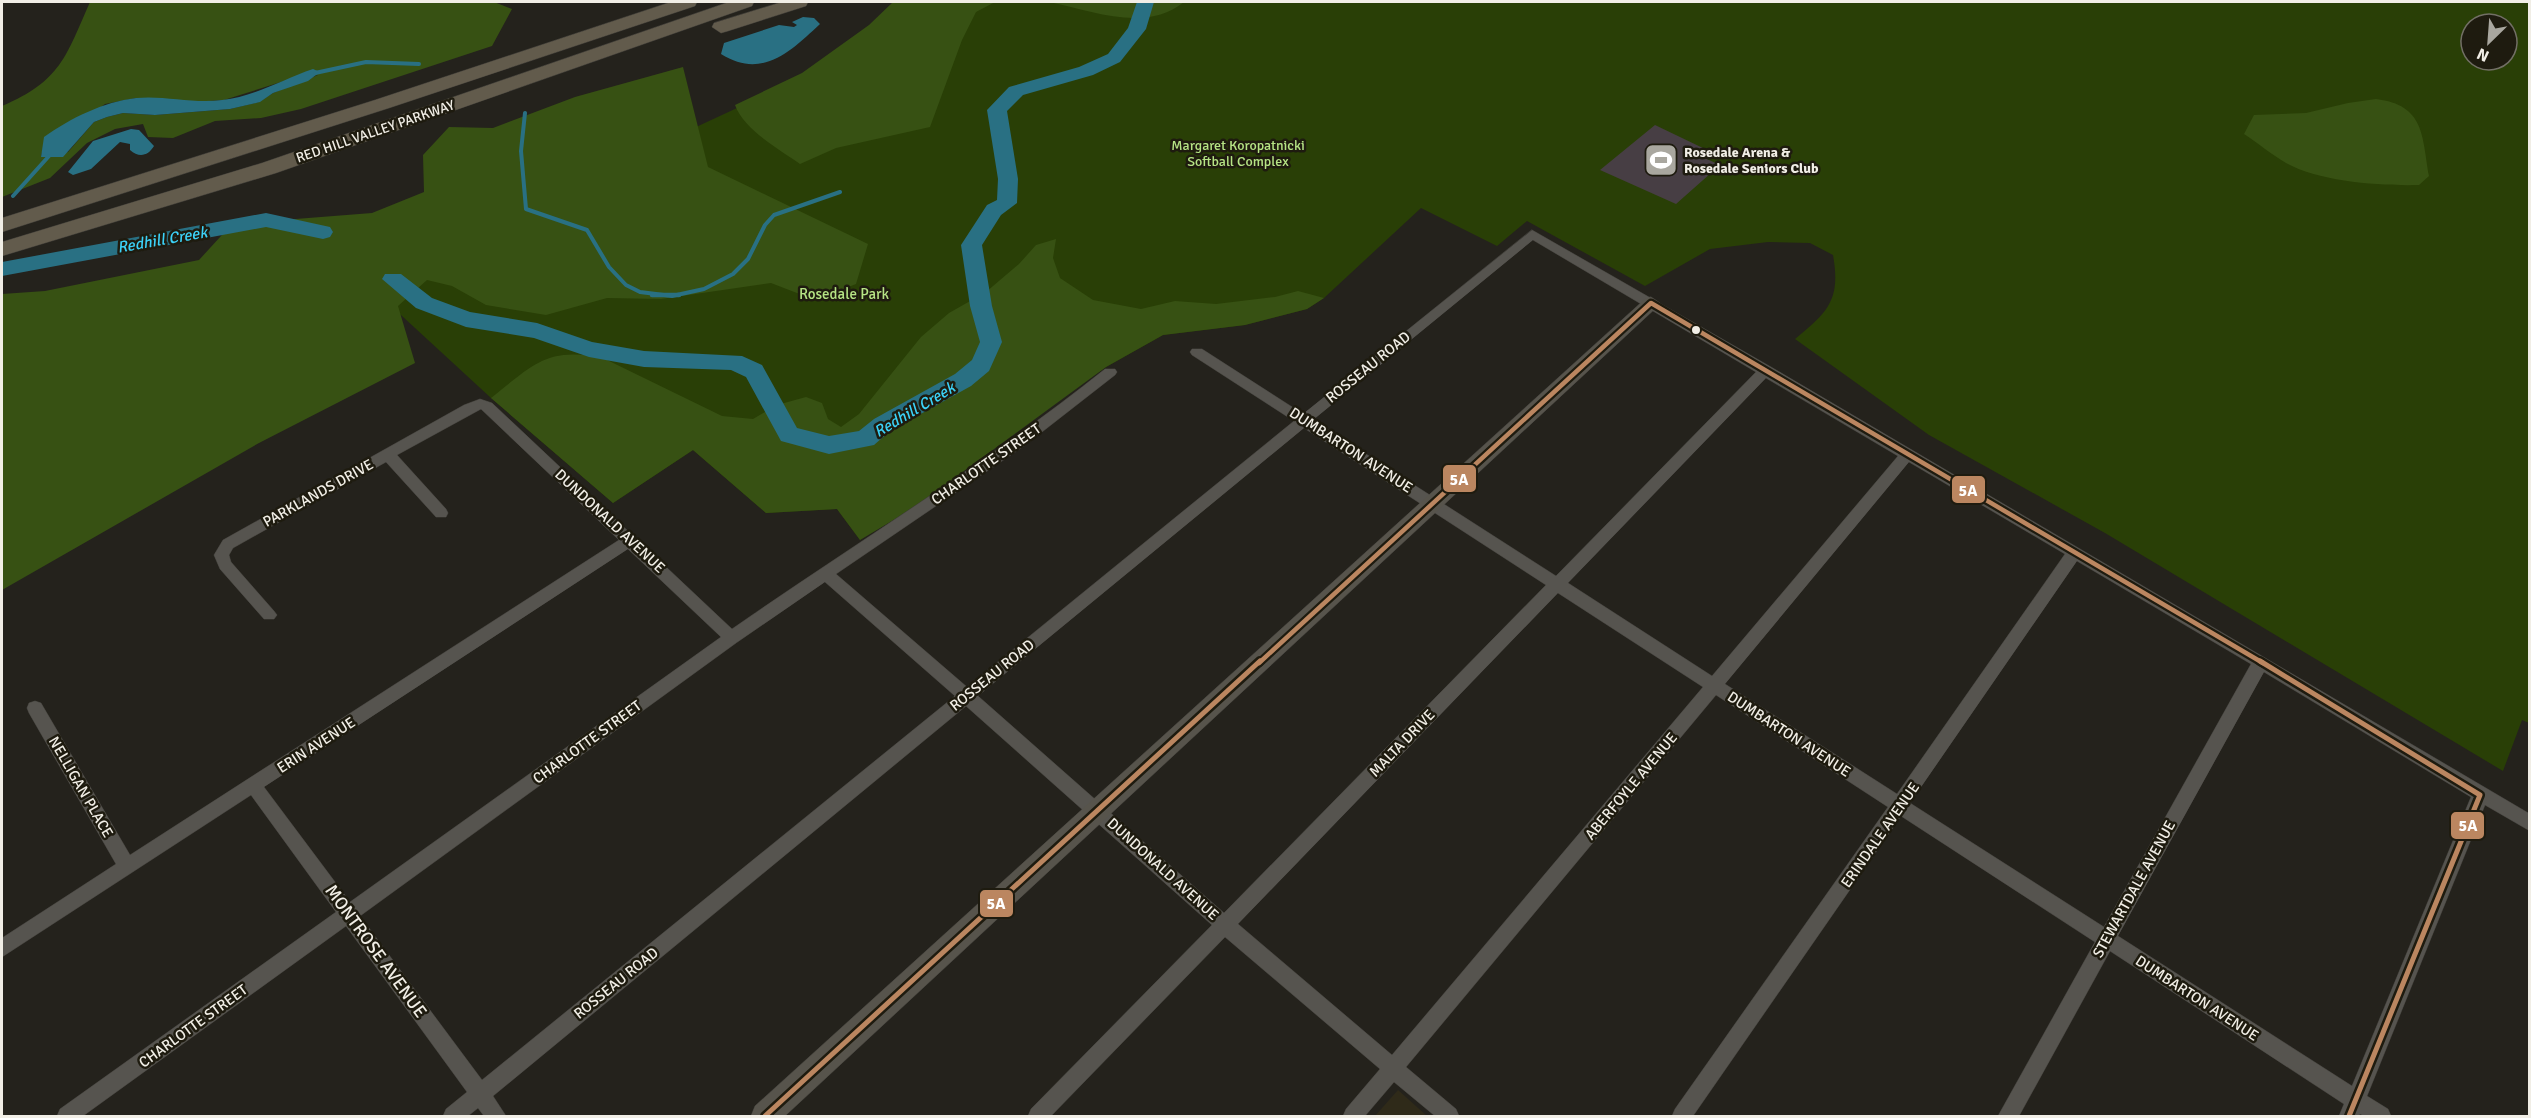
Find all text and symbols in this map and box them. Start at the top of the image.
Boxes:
north arrow [2459,12,2519,72]
text: N [2474,43,2492,66]
street label: RED HILL VALLEY PARKWAY [294,96,457,167]
park label: Margaret Koropatnicki Softball Complex [1171,137,1305,170]
sports icon: Rosedale Arena & Rosedale Seniors Club [1643,142,1679,178]
place label: Rosedale Arena & Rosedale Seniors Club [1684,144,1819,177]
water label: Redhill Creek [116,222,211,258]
park label: Rosedale Park [799,285,890,303]
unlabelled marker [1690,324,1702,336]
street label: ROSSEAU ROAD [1322,327,1414,407]
water label: Redhill Creek [870,377,960,442]
street label: DUMBARTON AVENUE [1286,403,1416,497]
street label: CHARLOTTE STREET [928,419,1045,509]
street label: PARKLANDS DRIVE [260,455,376,531]
line badge: 5A [1442,464,1477,493]
street label: DUNDONALD AVENUE [551,465,669,577]
text: 5A [1450,470,1469,490]
line badge: 5A [1951,475,1986,504]
text: 5A [1959,481,1978,501]
street label: ROSSEAU ROAD [946,635,1038,715]
street label: DUMBARTON AVENUE [1724,687,1854,781]
street label: CHARLOTTE STREET [529,696,645,787]
street label: MALTA DRIVE [1365,706,1439,780]
street label: ERIN AVENUE [274,713,358,777]
street label: ABERFOYLE AVENUE [1581,729,1681,843]
street label: NELLIGAN PLACE [45,733,117,841]
street label: ERINDALE AVENUE [1837,779,1923,891]
line badge: 5A [2450,811,2485,840]
street label: DUNDONALD AVENUE [1104,814,1222,924]
text: 5A [2459,816,2478,836]
street label: STEWARTDALE AVENUE [2089,817,2179,961]
street label: MONTROSE AVENUE [320,880,432,1022]
line badge: 5A [979,889,1014,918]
text: 5A [987,894,1006,914]
street label: ROSSEAU ROAD [570,943,662,1023]
street label: DUMBARTON AVENUE [2132,951,2262,1045]
street label: CHARLOTTE STREET [135,980,251,1071]

